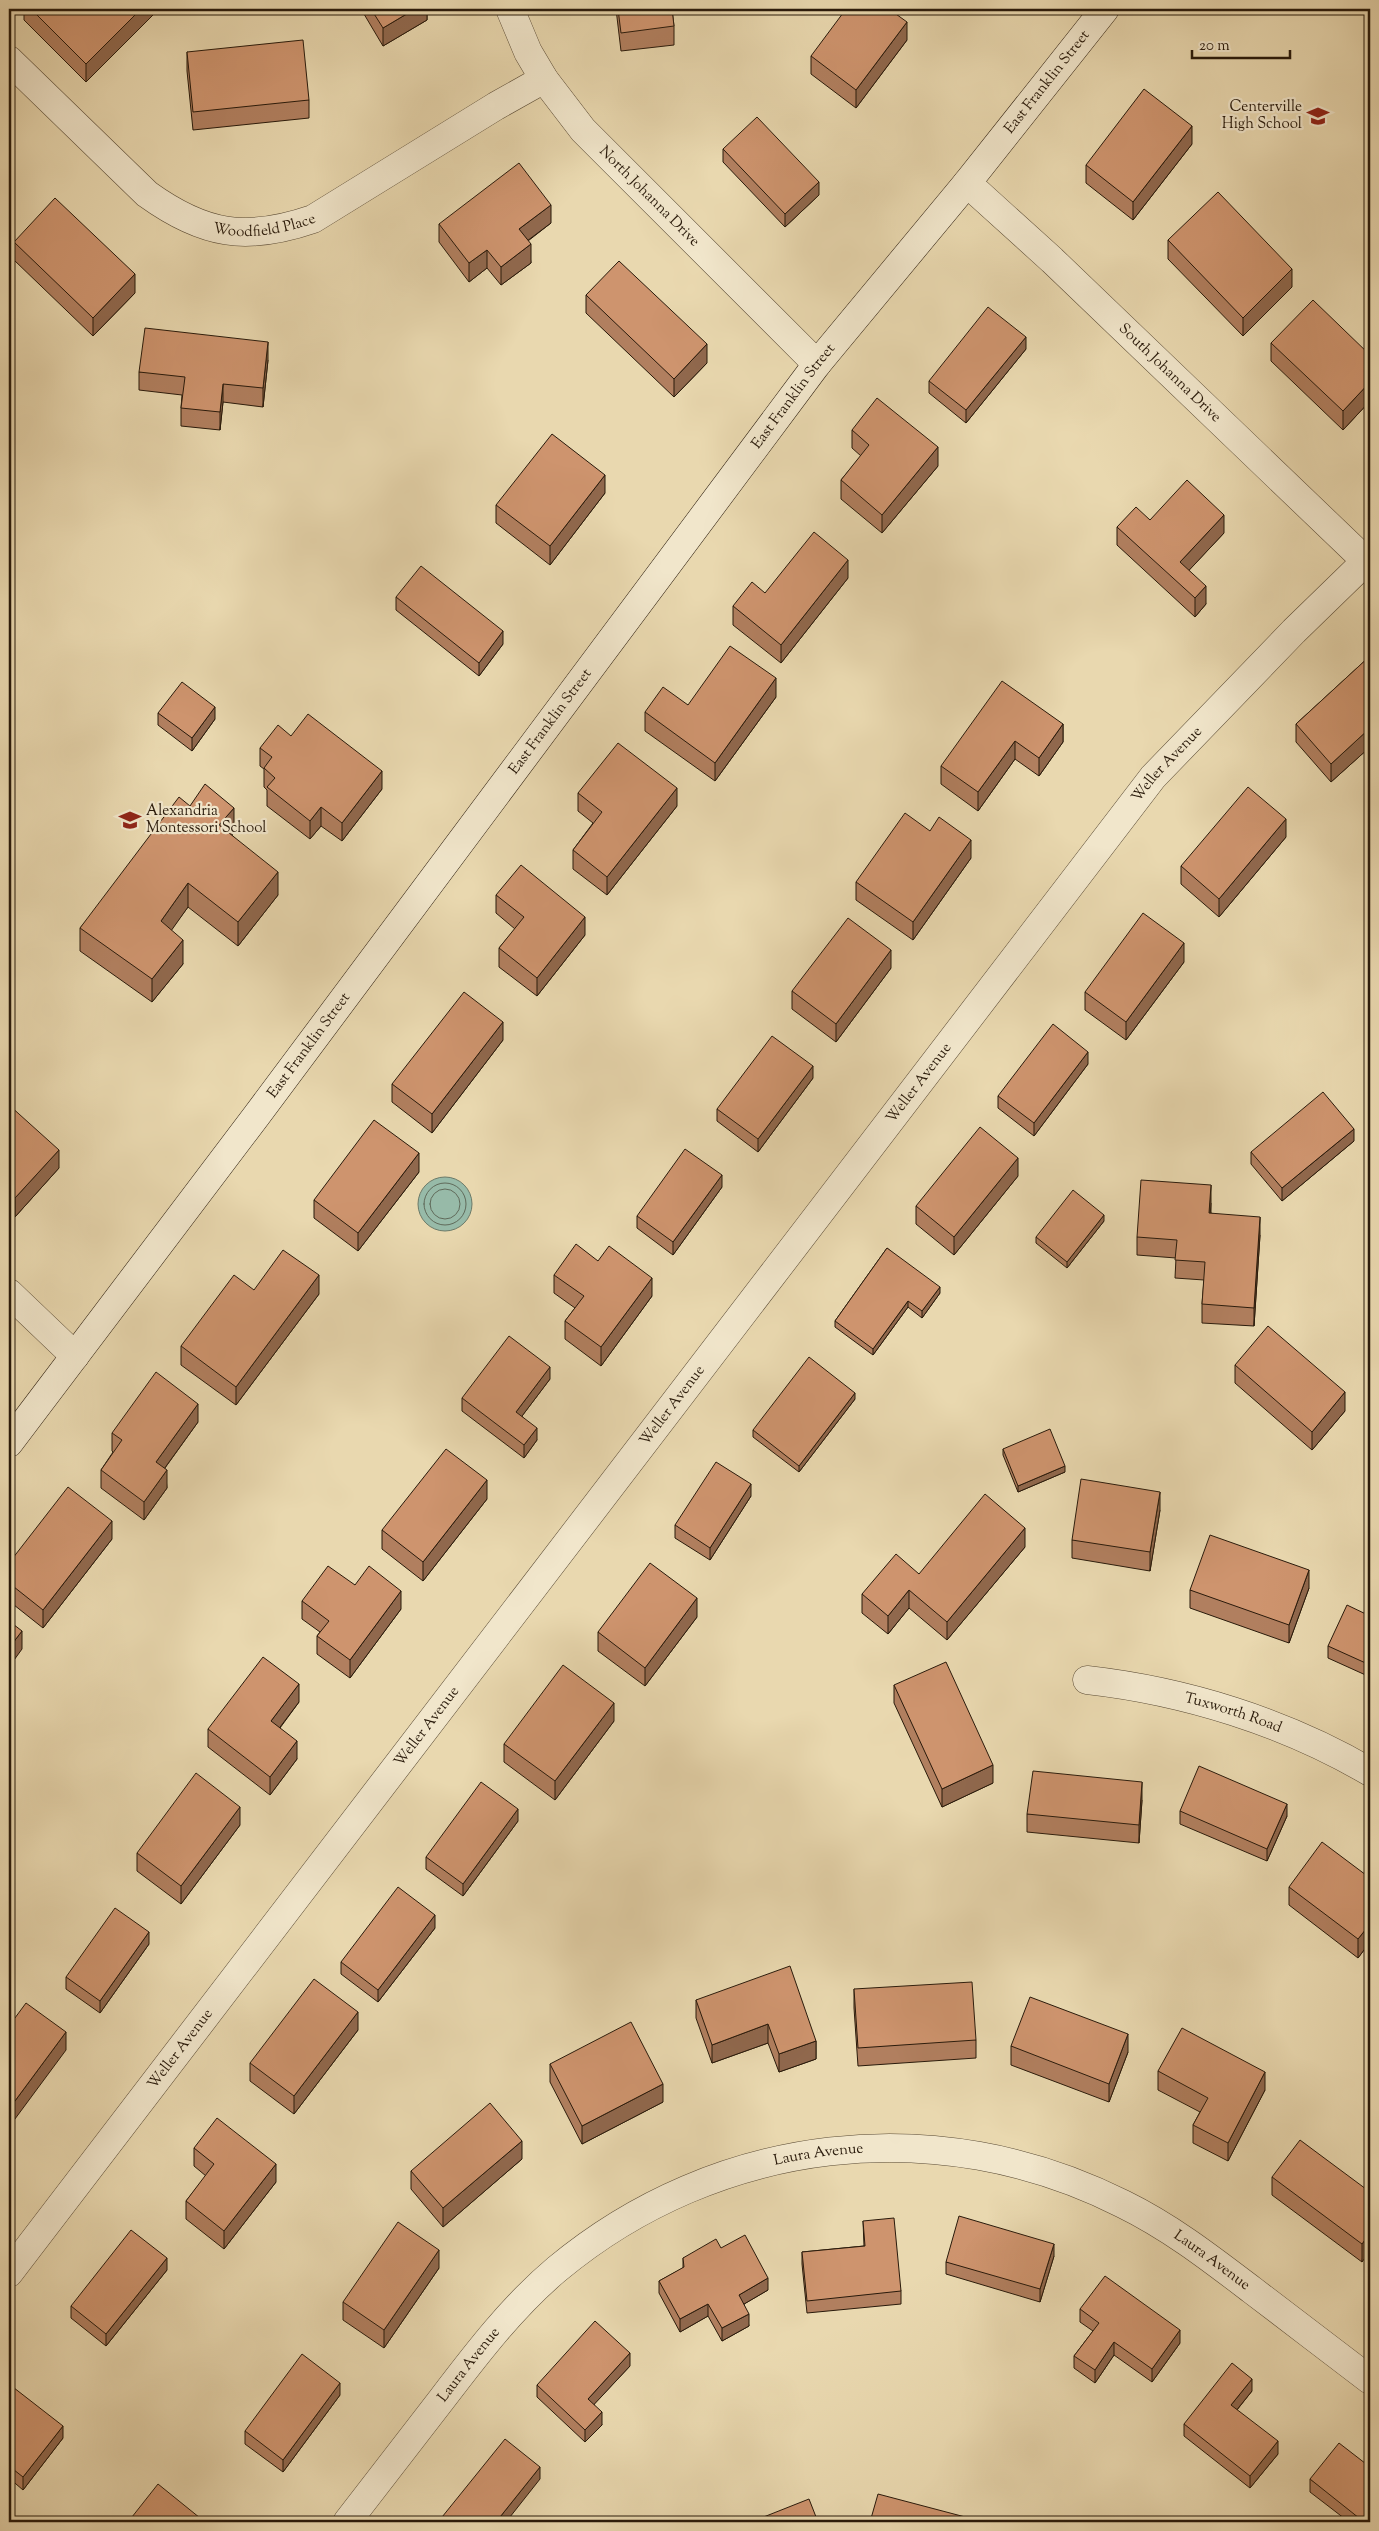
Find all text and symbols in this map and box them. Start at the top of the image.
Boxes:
street label: East Franklin Street [999,26,1095,138]
scale bar [1192,28,1289,60]
text: 20 m [1199,36,1230,57]
place label: Centerville High School [1222,97,1302,135]
school or university icon: Centerville High School [1305,103,1331,129]
street label: North Johanna Drive [594,141,704,251]
street label: Woodfield Place [211,208,318,243]
street label: South Johanna Drive [1114,319,1226,427]
street label: East Franklin Street [747,339,840,453]
street label: East Franklin Street [504,664,597,779]
street label: Weller Avenue [1127,722,1207,807]
place label: Alexandria Montessori School [146,801,267,839]
school or university icon: Alexandria Montessori School [117,807,143,833]
street label: East Franklin Street [262,988,355,1103]
street label: Weller Avenue [881,1038,957,1128]
street label: Weller Avenue [635,1361,710,1450]
street label: Weller Avenue [389,1682,465,1771]
street label: Tuxworth Road [1182,1687,1285,1739]
street label: Weller Avenue [143,2004,218,2094]
street label: Laura Avenue [772,2138,864,2171]
street label: Laura Avenue [1169,2225,1255,2295]
street label: Laura Avenue [433,2323,505,2407]

